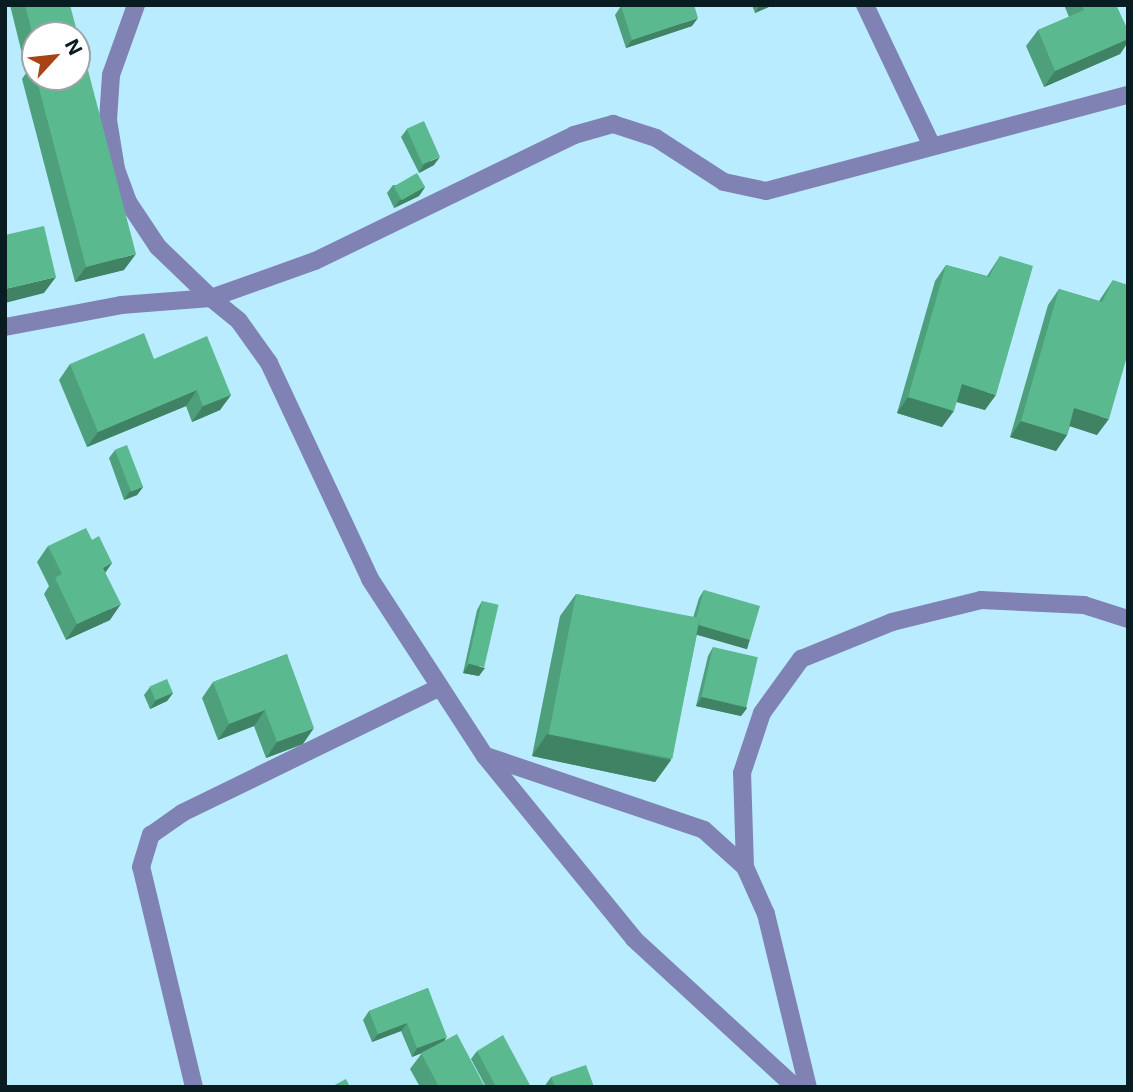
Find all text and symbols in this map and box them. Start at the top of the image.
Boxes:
north arrow [21,21,91,91]
text: N [60,35,87,59]

